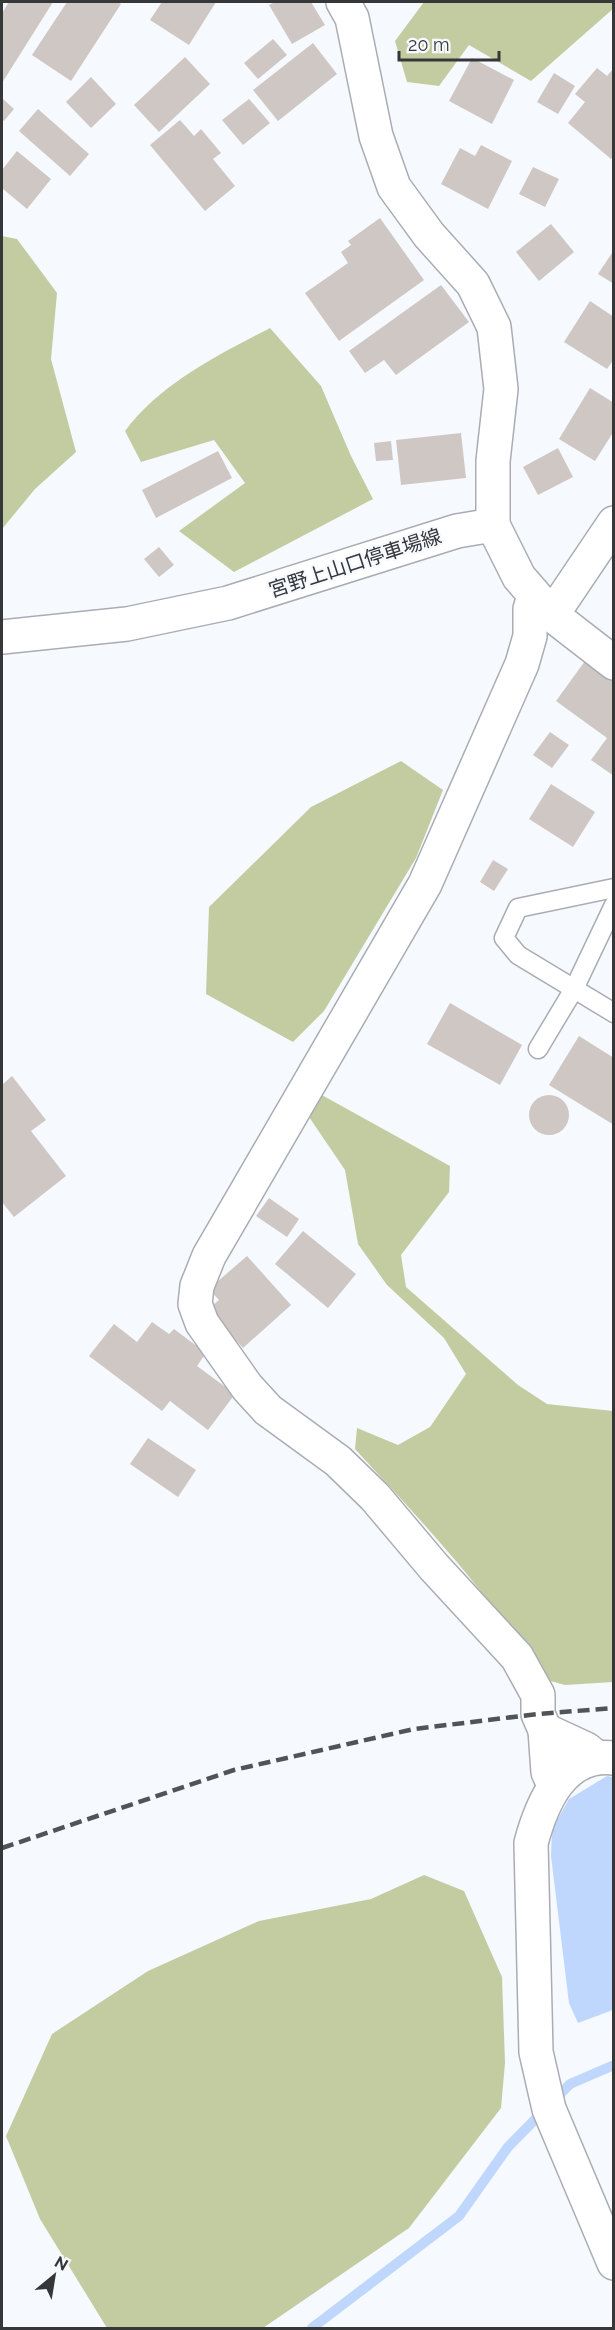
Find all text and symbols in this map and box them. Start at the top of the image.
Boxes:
scale bar [399,24,500,62]
text: 20 m [408,34,450,55]
street label: 宮野上山口停車場線 [266,524,444,602]
north arrow [24,2246,84,2306]
text: N [51,2252,71,2275]

